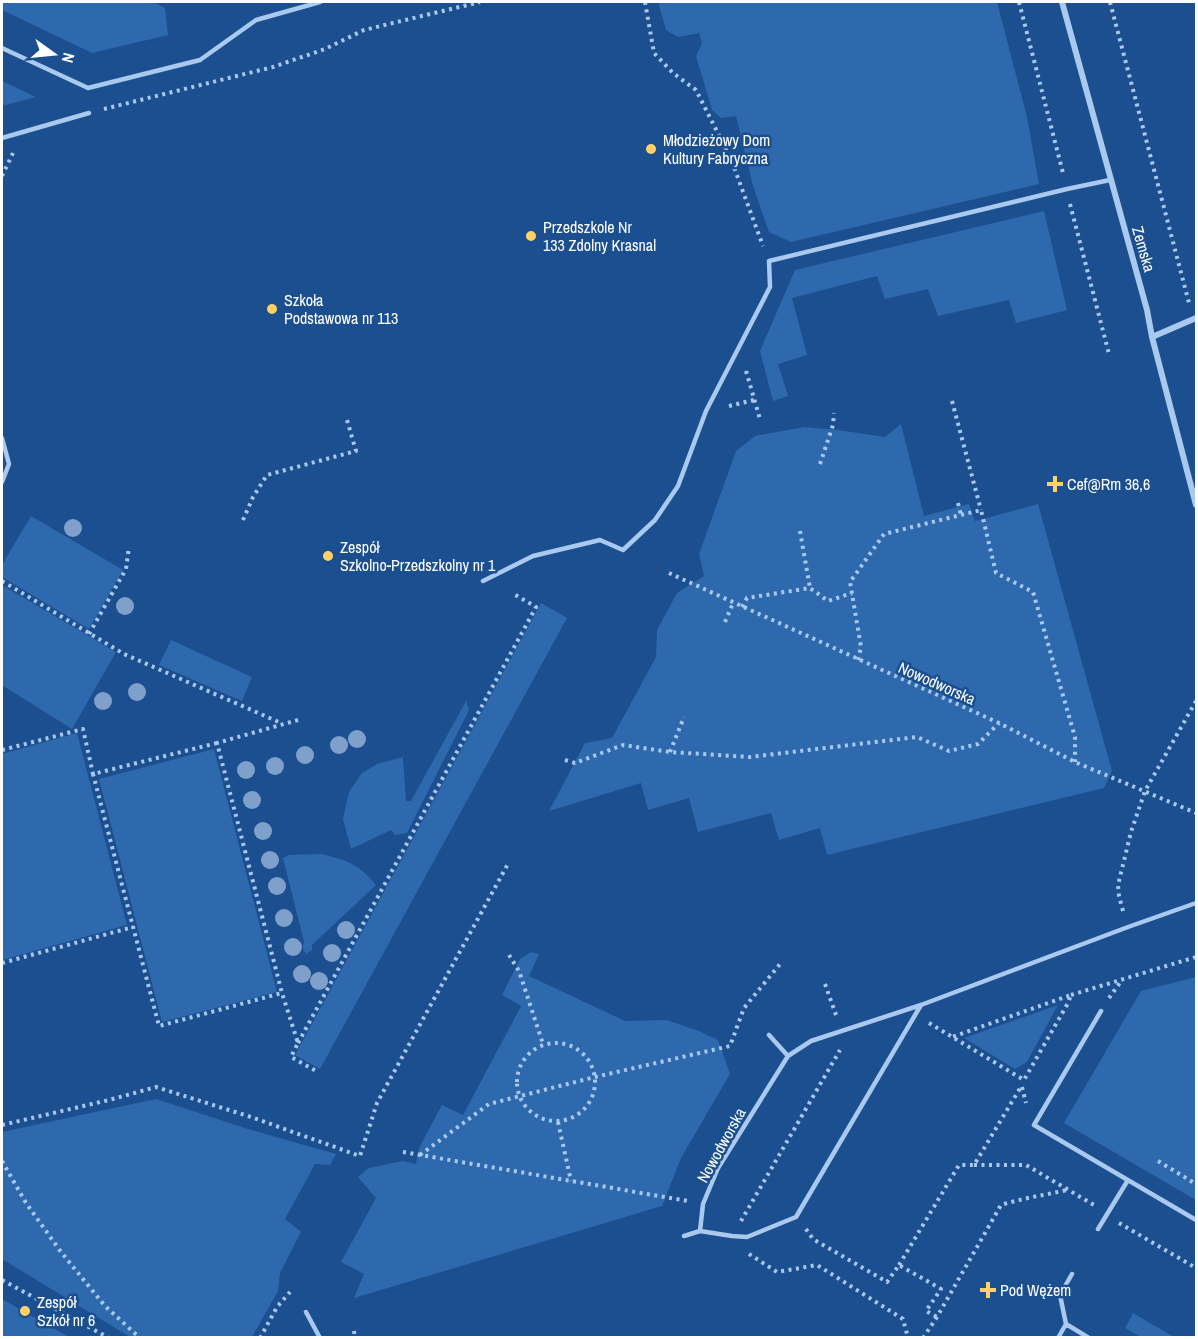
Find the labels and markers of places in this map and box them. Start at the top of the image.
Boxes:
place label: Młodzieżowy Dom Kultury Fabryczna [663,129,770,169]
marker: Młodzieżowy Dom Kultury Fabryczna [644,142,658,156]
place label: Przedszkole Nr 133 Zdolny Krasnal [543,216,656,256]
marker: Przedszkole Nr 133 Zdolny Krasnal [524,229,538,243]
place label: Szkoła Podstawowa nr 113 [284,289,398,329]
marker: Szkoła Podstawowa nr 113 [265,302,279,316]
place label: Cef@Rm 36,6 [1067,473,1150,495]
marker: Cef@Rm 36,6 [1048,477,1062,491]
place label: Zespół Szkolno-Przedszkolny nr 1 [340,536,496,576]
marker: Zespół Szkolno-Przedszkolny nr 1 [321,549,335,563]
place label: Pod Wężem [1000,1279,1071,1301]
marker: Pod Wężem [981,1283,995,1297]
place label: Zespół Szkół nr 6 [37,1291,95,1331]
marker: Zespół Szkół nr 6 [18,1304,32,1318]

